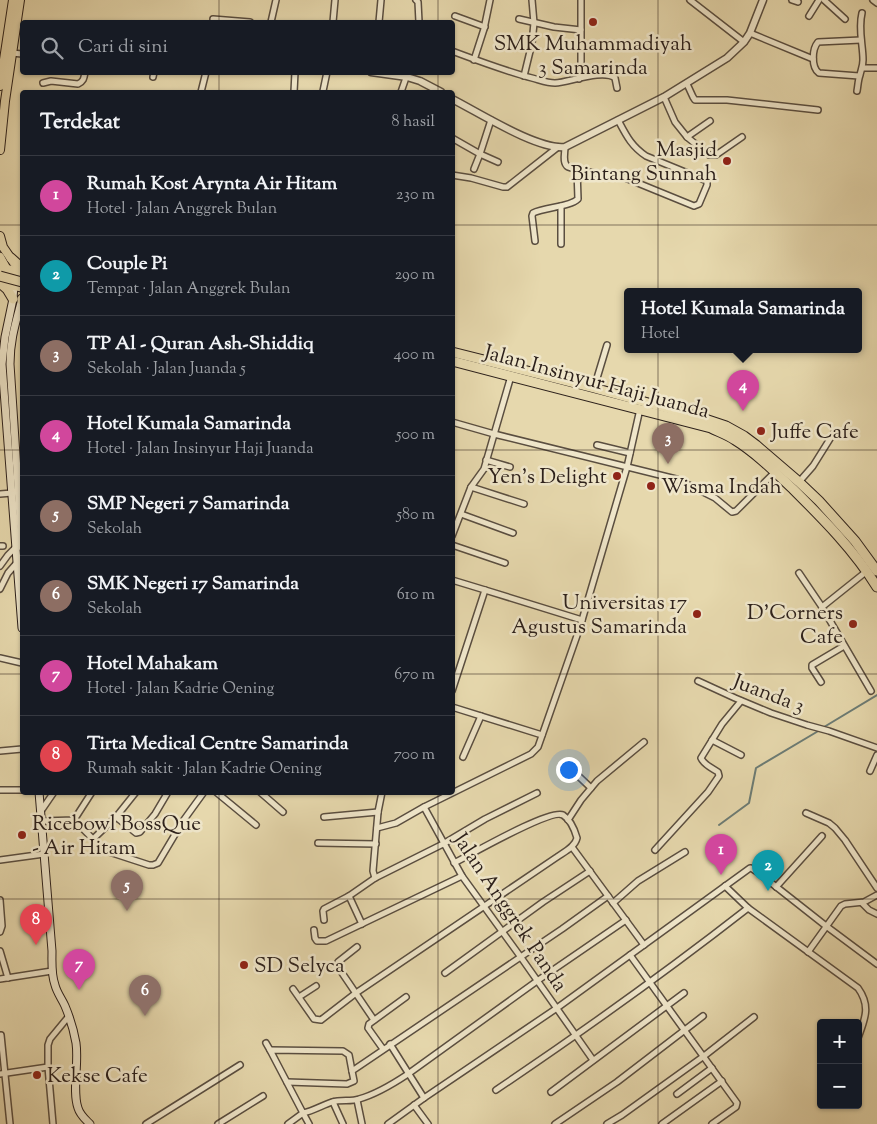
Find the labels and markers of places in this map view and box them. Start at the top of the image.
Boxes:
marker: SMK Muhammadiyah 3 Samarinda [587,16,599,28]
place label: SMK Muhammadiyah 3 Samarinda [494,30,692,84]
place label: Masjid Bintang Sunnah [570,136,717,190]
marker: Masjid Bintang Sunnah [721,155,733,167]
pin: 4 [727,370,759,411]
place label: Juffe Cafe [770,418,859,448]
pin: 3 [652,423,684,464]
marker: Juffe Cafe [755,425,767,437]
place label: Yen's Delight [487,463,607,493]
marker: Yen's Delight [611,470,623,482]
place label: Wisma Indah [661,473,782,503]
marker: Wisma Indah [645,480,657,492]
place label: Universitas 17 Agustus Samarinda [511,589,687,643]
place label: D'Corners Cafe [747,599,843,653]
marker: Universitas 17 Agustus Samarinda [691,608,703,620]
marker: D'Corners Cafe [847,618,859,630]
place label: Ricebowl BossQue - Air Hitam [32,810,201,864]
marker: Ricebowl BossQue - Air Hitam [16,829,28,841]
pin: 1 [705,834,737,875]
pin: 2 [752,850,784,891]
pin: 5 [111,870,143,911]
pin: 8 [20,904,52,945]
pin: 7 [63,949,95,990]
place label: SD Selyca [254,952,345,982]
marker: SD Selyca [238,959,250,971]
pin: 6 [129,975,161,1016]
place label: Kekse Cafe [47,1062,148,1092]
marker: Kekse Cafe [31,1069,43,1081]

